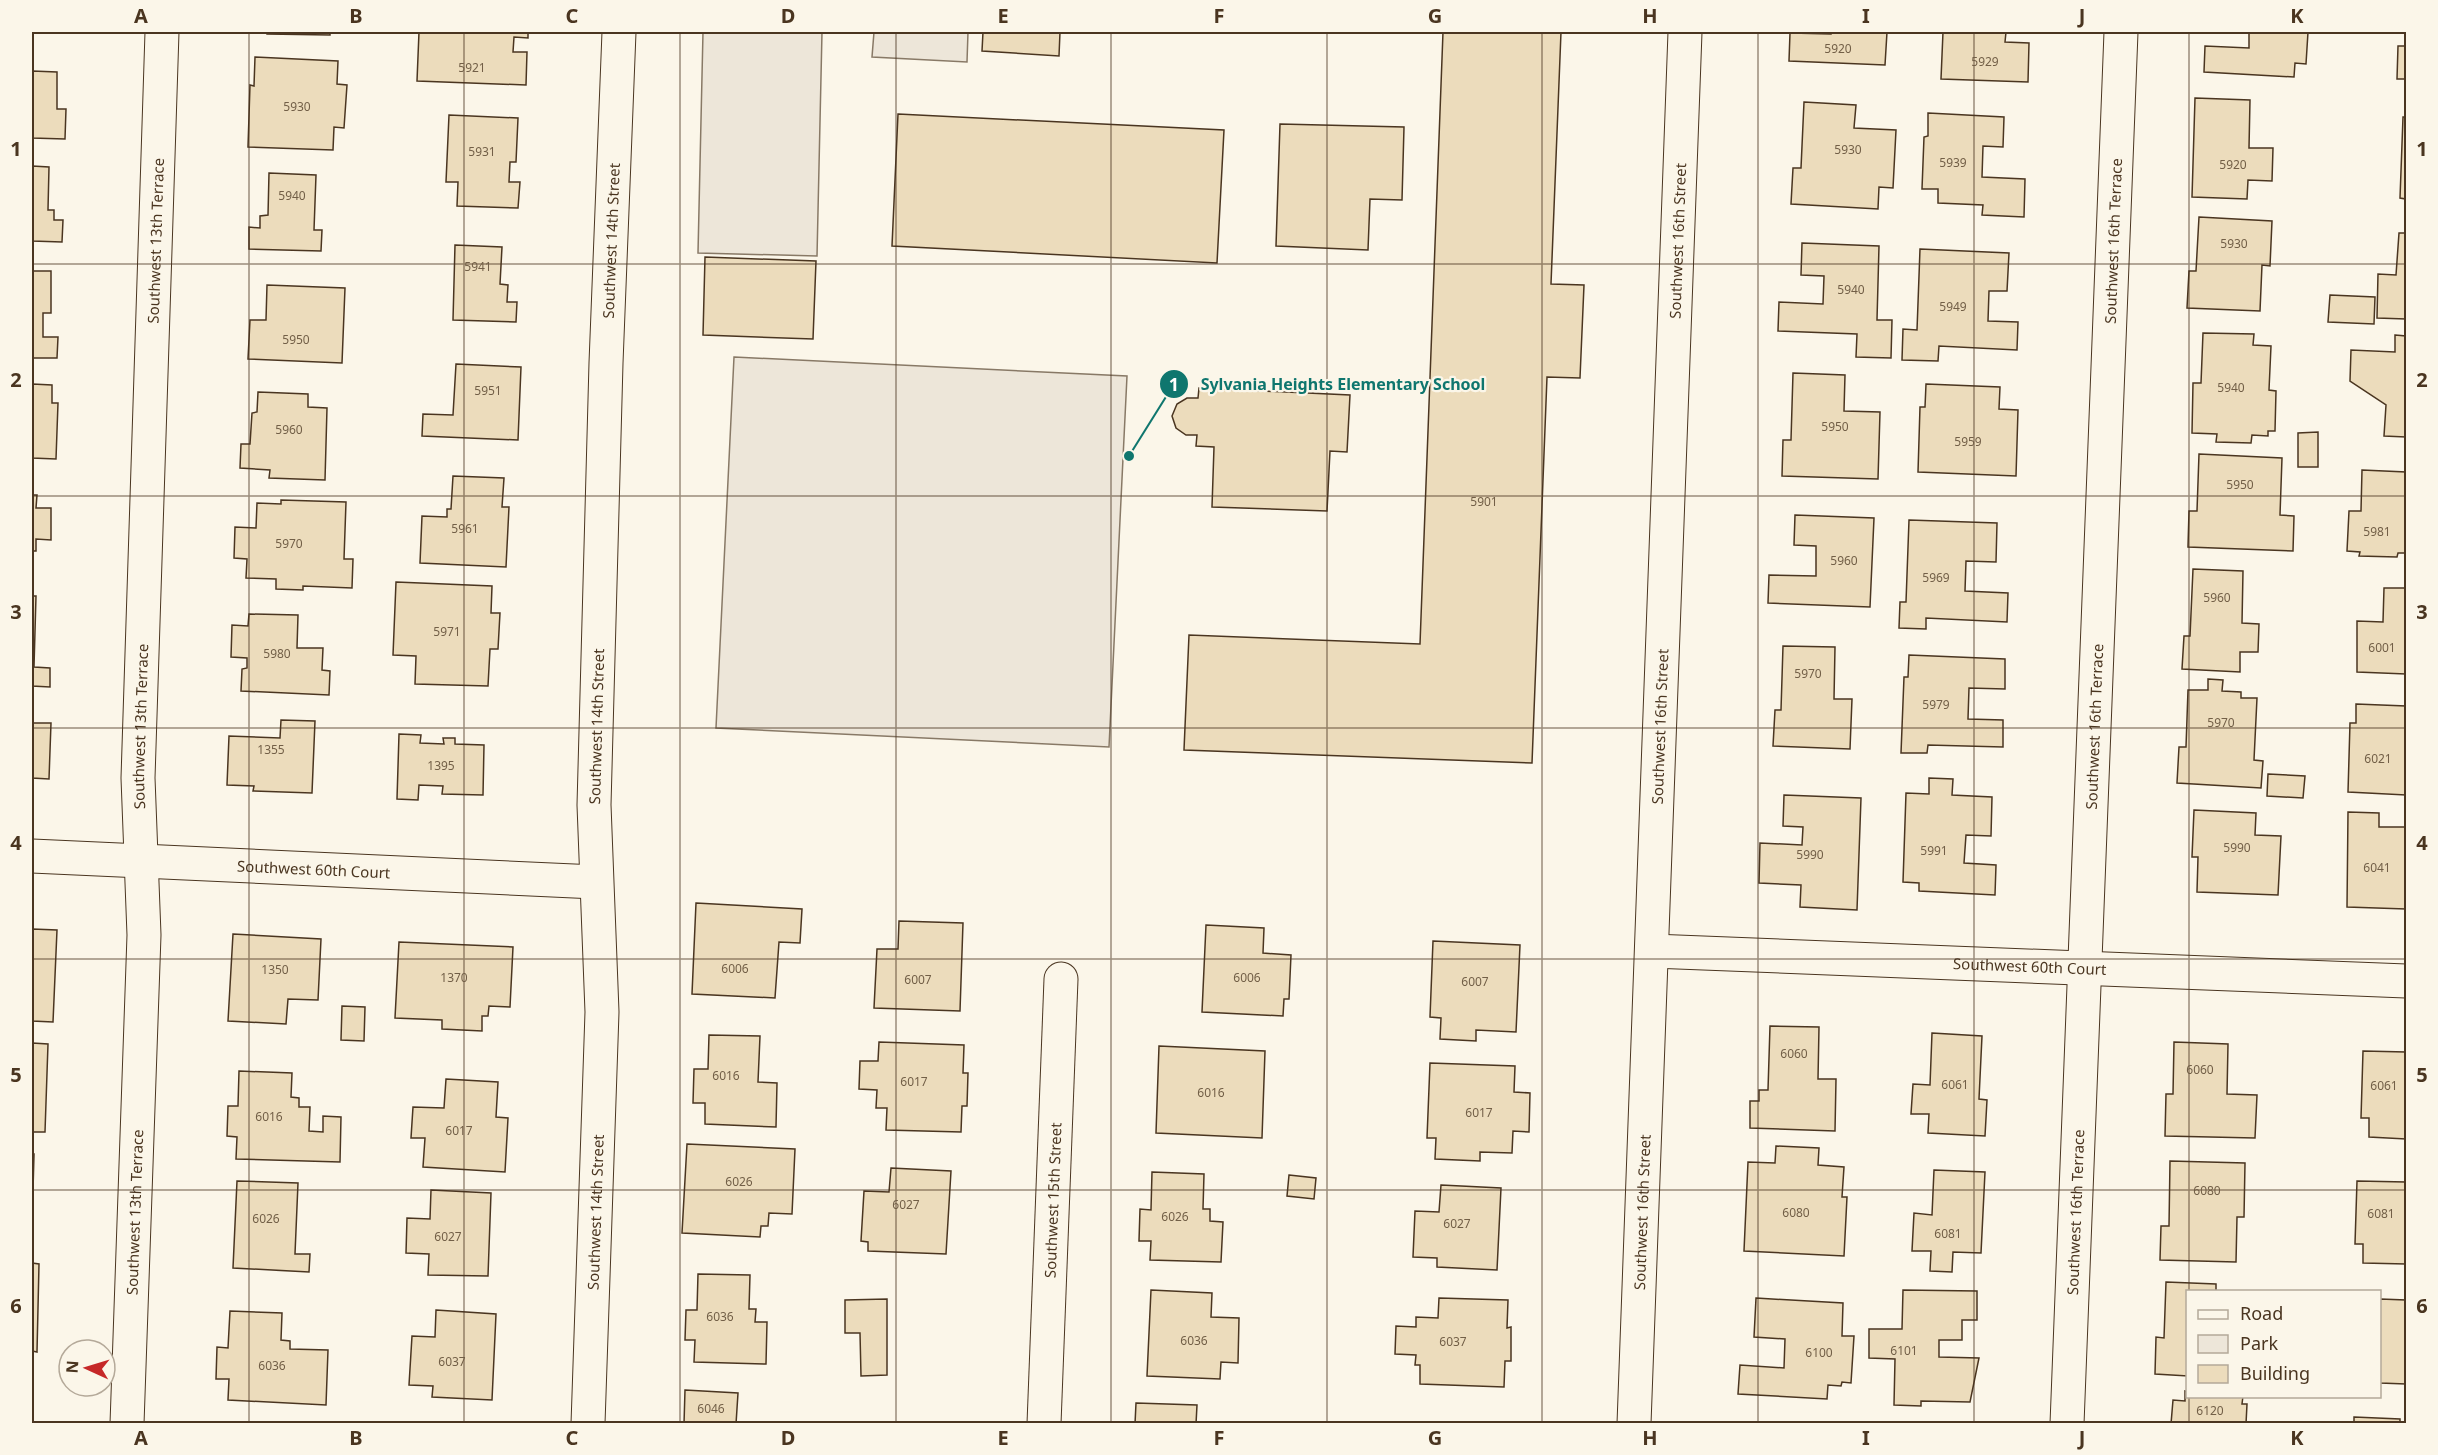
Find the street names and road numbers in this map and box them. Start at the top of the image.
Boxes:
street label: Southwest 13th Terrace [143,157,168,324]
street label: Southwest 16th Terrace [2100,158,2126,324]
street label: Southwest 14th Street [598,162,624,319]
street label: Southwest 16th Street [1665,162,1690,319]
street label: Southwest 13th Terrace [128,643,152,810]
street label: Southwest 16th Terrace [2081,643,2107,810]
street label: Southwest 14th Street [584,648,608,805]
street label: Southwest 16th Street [1647,648,1672,805]
street label: Southwest 60th Court [237,855,391,883]
street label: Southwest 60th Court [1953,953,2107,979]
street label: Southwest 15th Street [1040,1121,1066,1278]
street label: Southwest 13th Terrace [121,1129,147,1295]
street label: Southwest 16th Terrace [2062,1129,2088,1295]
street label: Southwest 14th Street [583,1133,608,1290]
street label: Southwest 16th Street [1629,1133,1655,1290]

